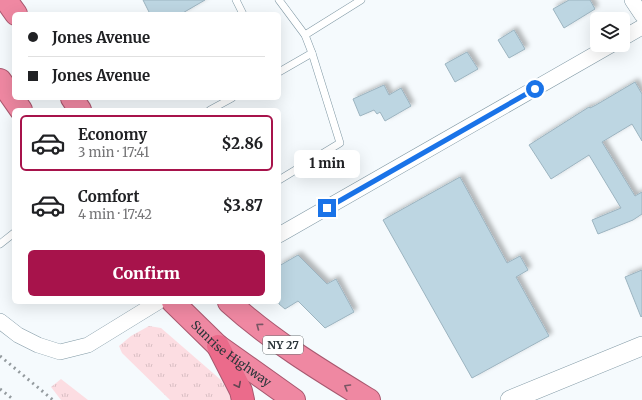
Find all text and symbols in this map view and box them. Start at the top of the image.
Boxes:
map controls [590,12,630,52]
button: layers [590,12,630,52]
text: Jones Avenue [52,28,150,47]
text: Jones Avenue [52,66,150,85]
route start [526,80,544,98]
icon: car [30,125,66,161]
text: Economy [78,125,147,144]
text: $2.86 [222,134,263,153]
text: 3 min · 17:41 [78,144,149,161]
callout: 1 min [294,150,360,178]
text: 1 min [309,155,345,172]
icon: car [30,187,66,223]
text: Comfort [78,187,139,206]
text: $3.87 [223,196,263,215]
route end [318,199,336,217]
text: 4 min · 17:42 [78,206,152,223]
button: Confirm [28,250,265,296]
street label: Sunrise Highway [188,317,275,389]
one-way arrow [256,324,263,331]
road number: NY 27 [263,336,303,354]
one-way arrow [233,381,241,388]
one-way arrow [344,384,351,391]

